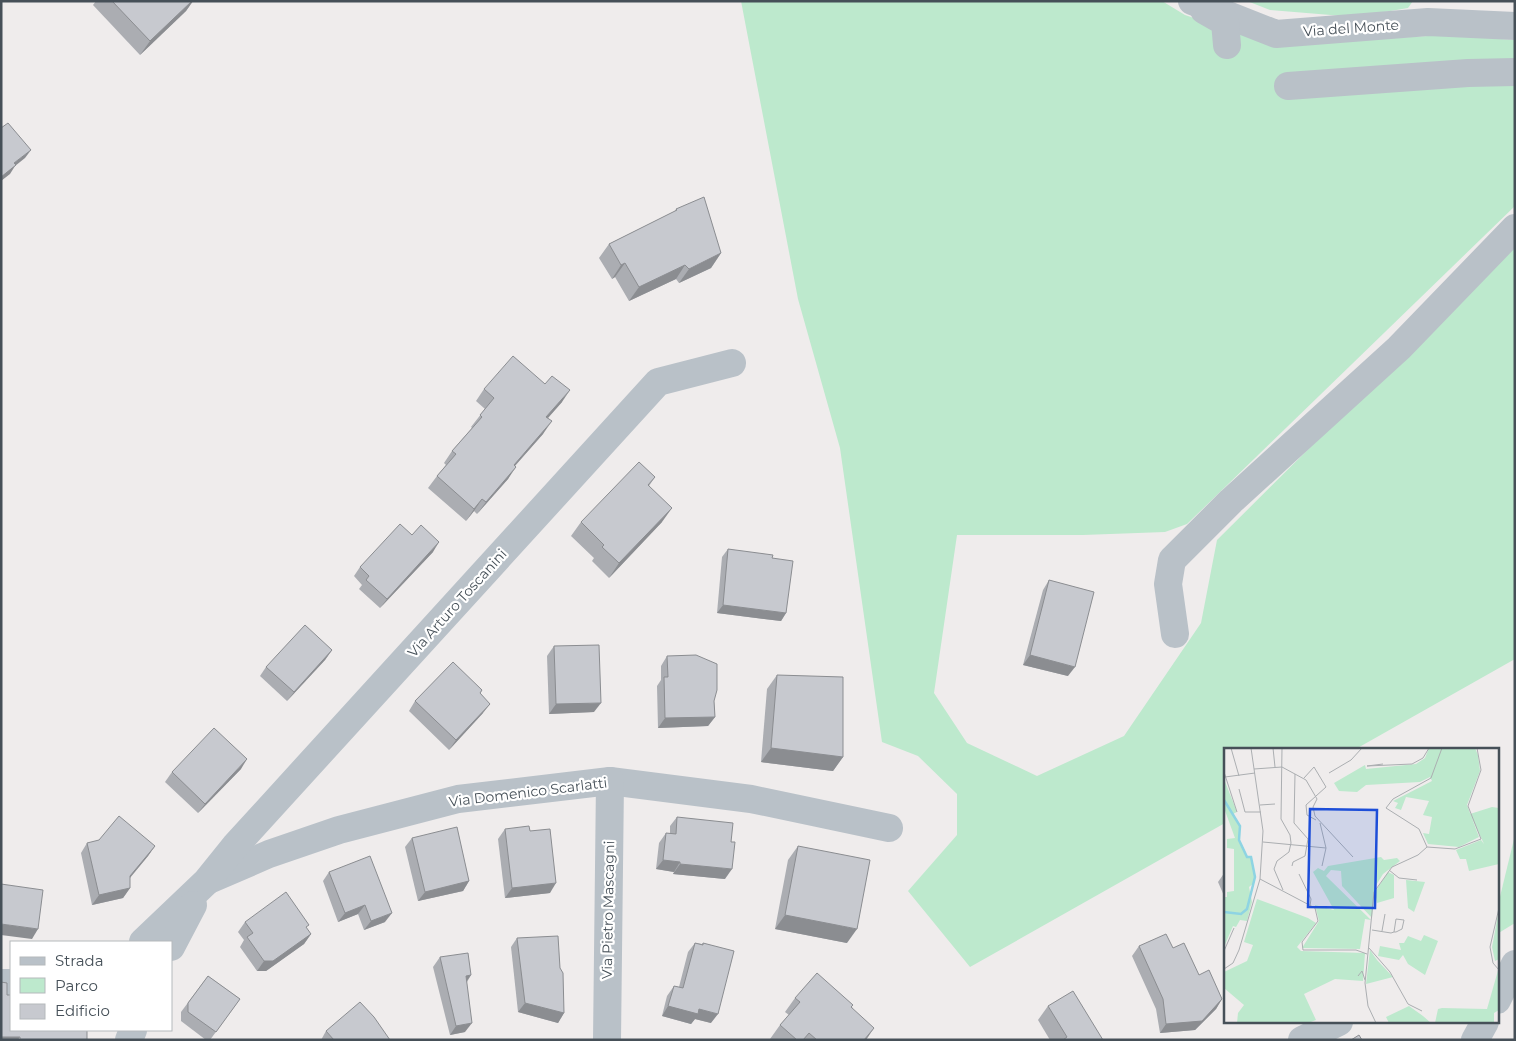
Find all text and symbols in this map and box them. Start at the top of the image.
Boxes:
street label: Via del Monte [1302,16,1400,40]
street label: Via Arturo Toscanini [404,545,510,661]
inset map [1224,748,1498,1024]
street label: Via Domenico Scarlatti [448,773,608,811]
street label: Via Pietro Mascagni [598,841,618,979]
legend [10,941,172,1031]
text: Strada [55,951,104,970]
text: Parco [55,976,98,995]
text: Edificio [55,1001,110,1020]

